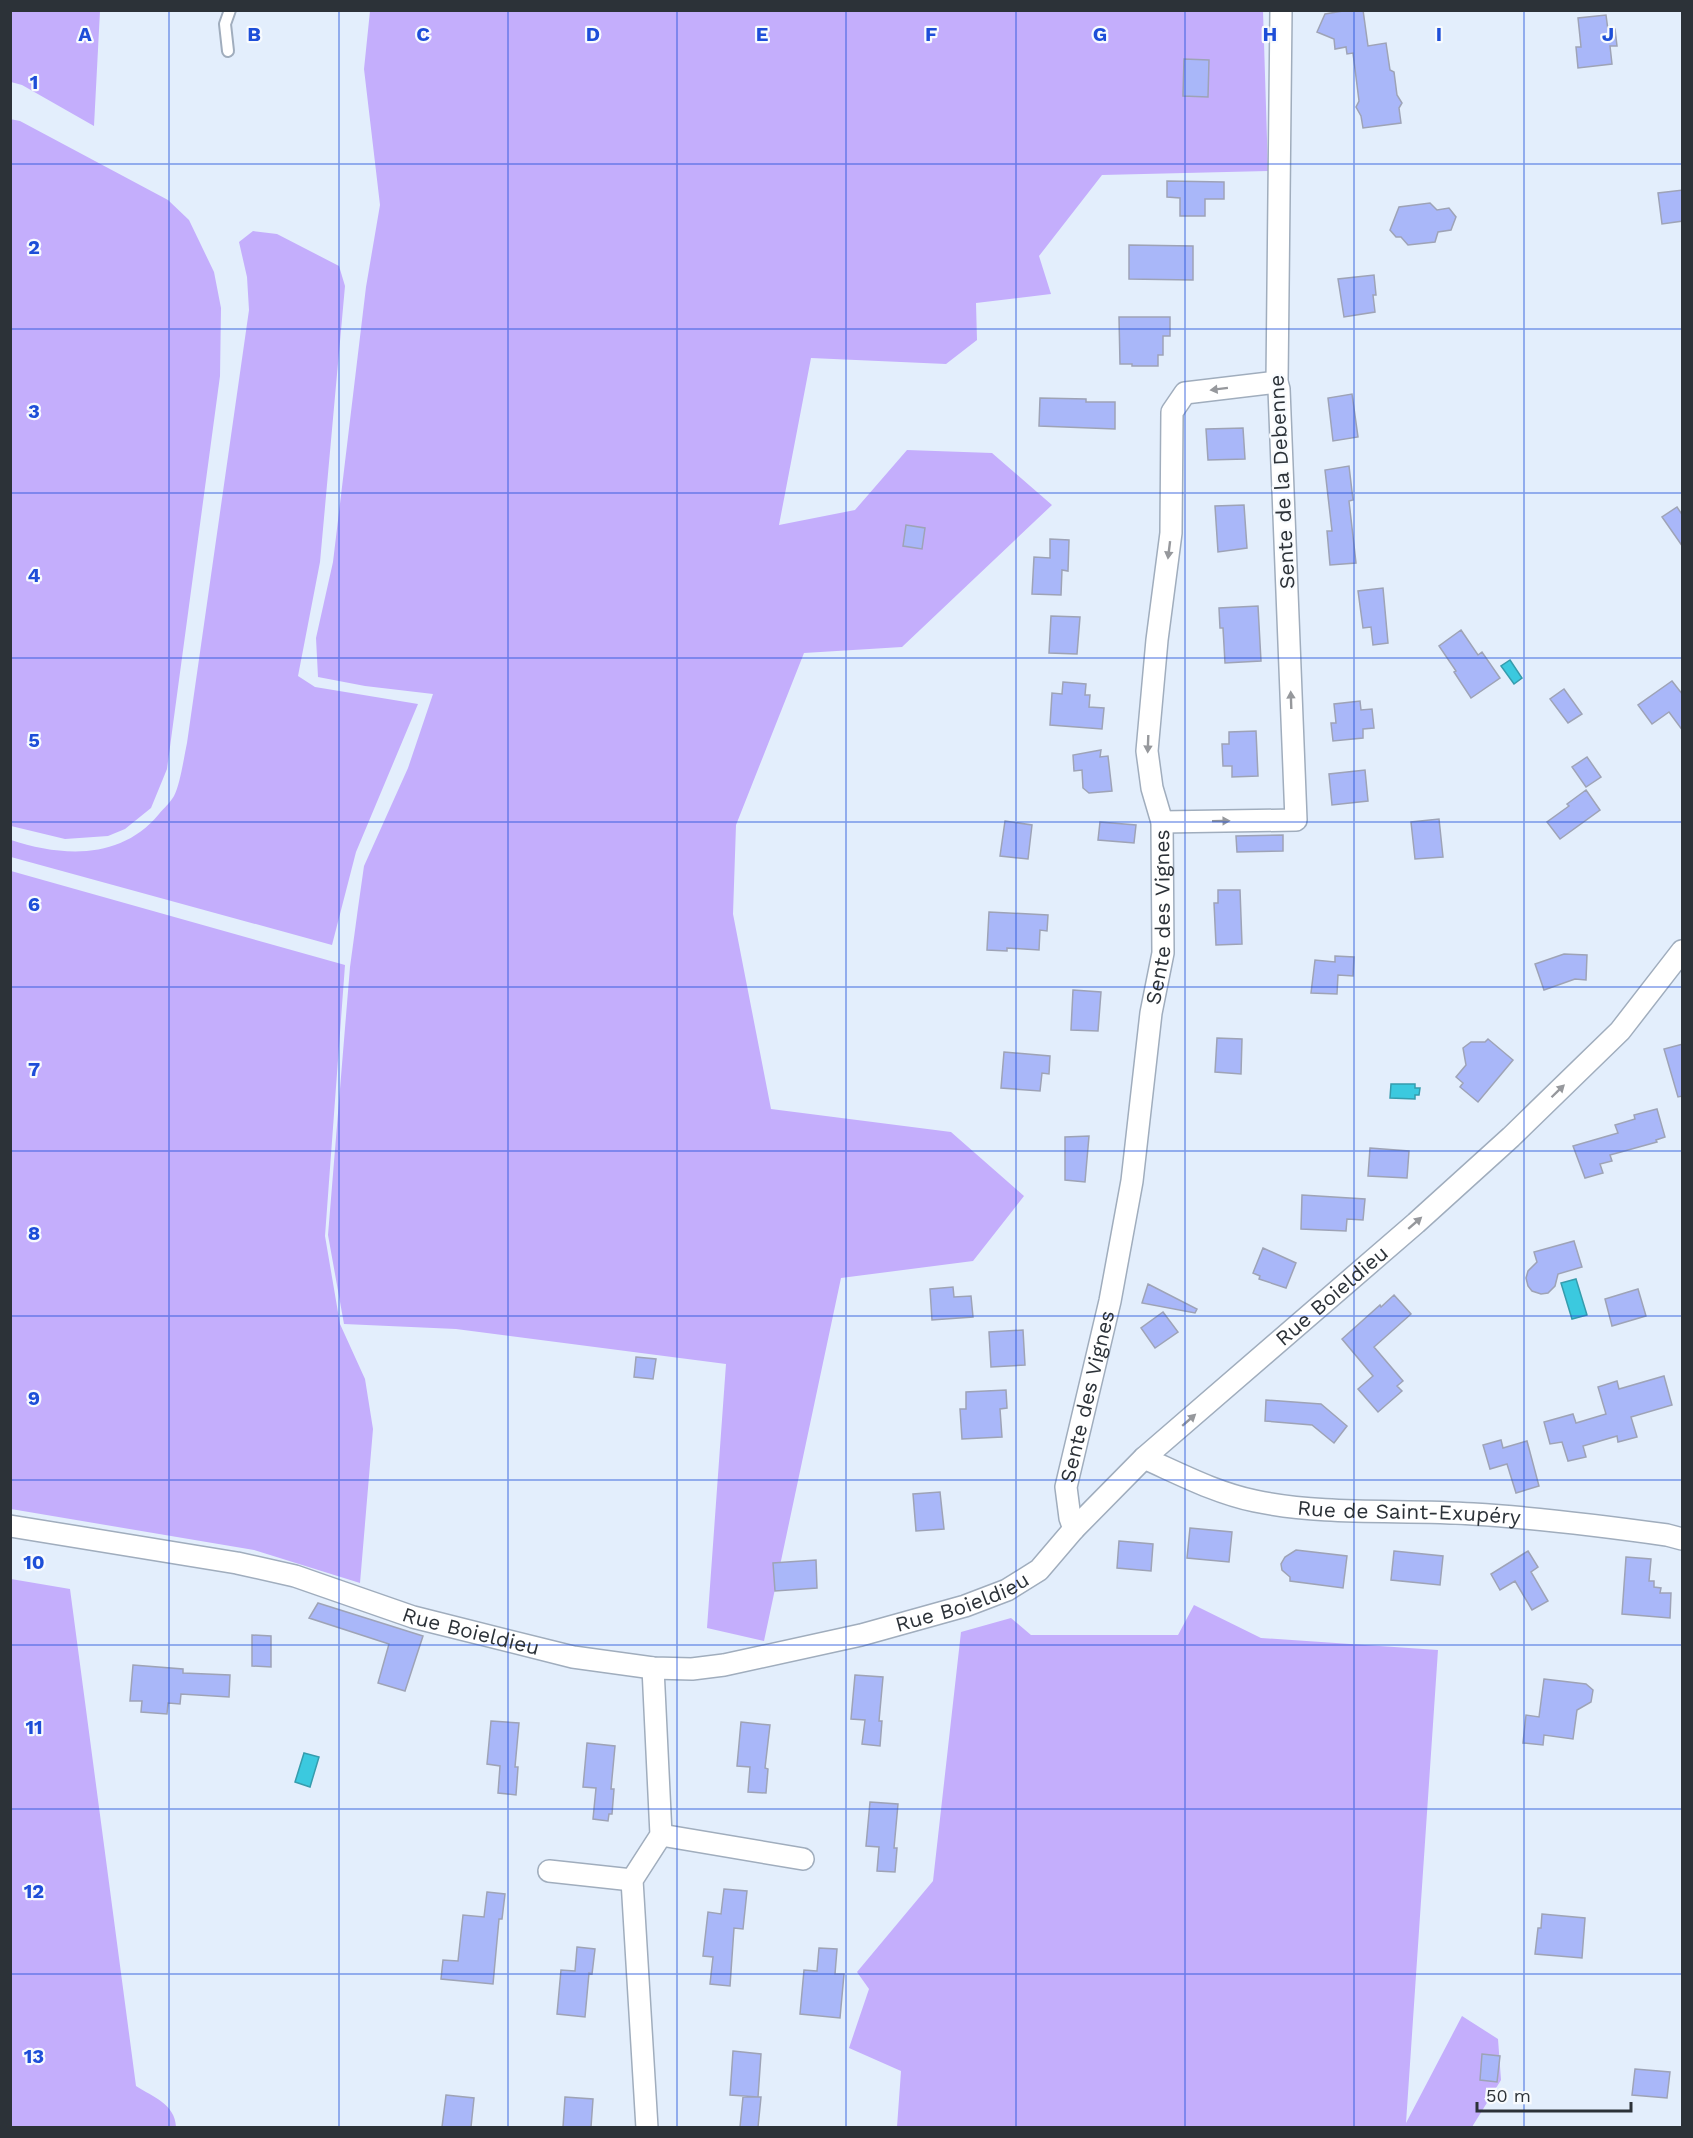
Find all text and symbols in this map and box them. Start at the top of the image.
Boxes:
text: A [78,22,92,46]
text: B [247,22,261,46]
text: C [416,22,430,46]
text: D [586,22,600,46]
text: E [756,22,768,46]
text: F [925,22,937,46]
text: G [1093,22,1107,46]
text: H [1263,22,1277,46]
text: I [1436,22,1442,46]
text: J [1602,22,1614,46]
text: 1 [30,70,38,94]
text: 2 [28,235,40,259]
street label: Sente de la Debenne [1263,374,1300,590]
one-way arrow [1209,384,1228,394]
text: 3 [28,399,40,423]
one-way arrow [1164,541,1173,560]
text: 4 [28,563,41,587]
one-way arrow [1287,691,1296,710]
text: 5 [28,728,40,752]
one-way arrow [1143,734,1153,753]
one-way arrow [1211,816,1230,826]
street label: Sente des Vignes [1140,829,1175,1007]
text: 6 [28,892,40,916]
text: 7 [28,1057,40,1081]
one-way arrow [1551,1084,1565,1098]
one-way arrow [1407,1217,1422,1230]
text: 8 [28,1221,40,1245]
street label: Rue Boieldieu [1270,1240,1393,1351]
street label: Sente des Vignes [1055,1308,1119,1485]
text: 9 [28,1386,40,1410]
one-way arrow [1181,1414,1196,1427]
street label: Rue de Saint-Exupéry [1296,1495,1522,1530]
text: 10 [23,1550,45,1574]
street label: Rue Boieldieu [892,1566,1033,1637]
street label: Rue Boieldieu [399,1601,542,1660]
text: 11 [25,1715,43,1739]
text: 12 [24,1879,44,1903]
text: 13 [24,2044,44,2068]
scale bar [1477,2075,1632,2113]
text: 50 m [1486,2085,1531,2106]

